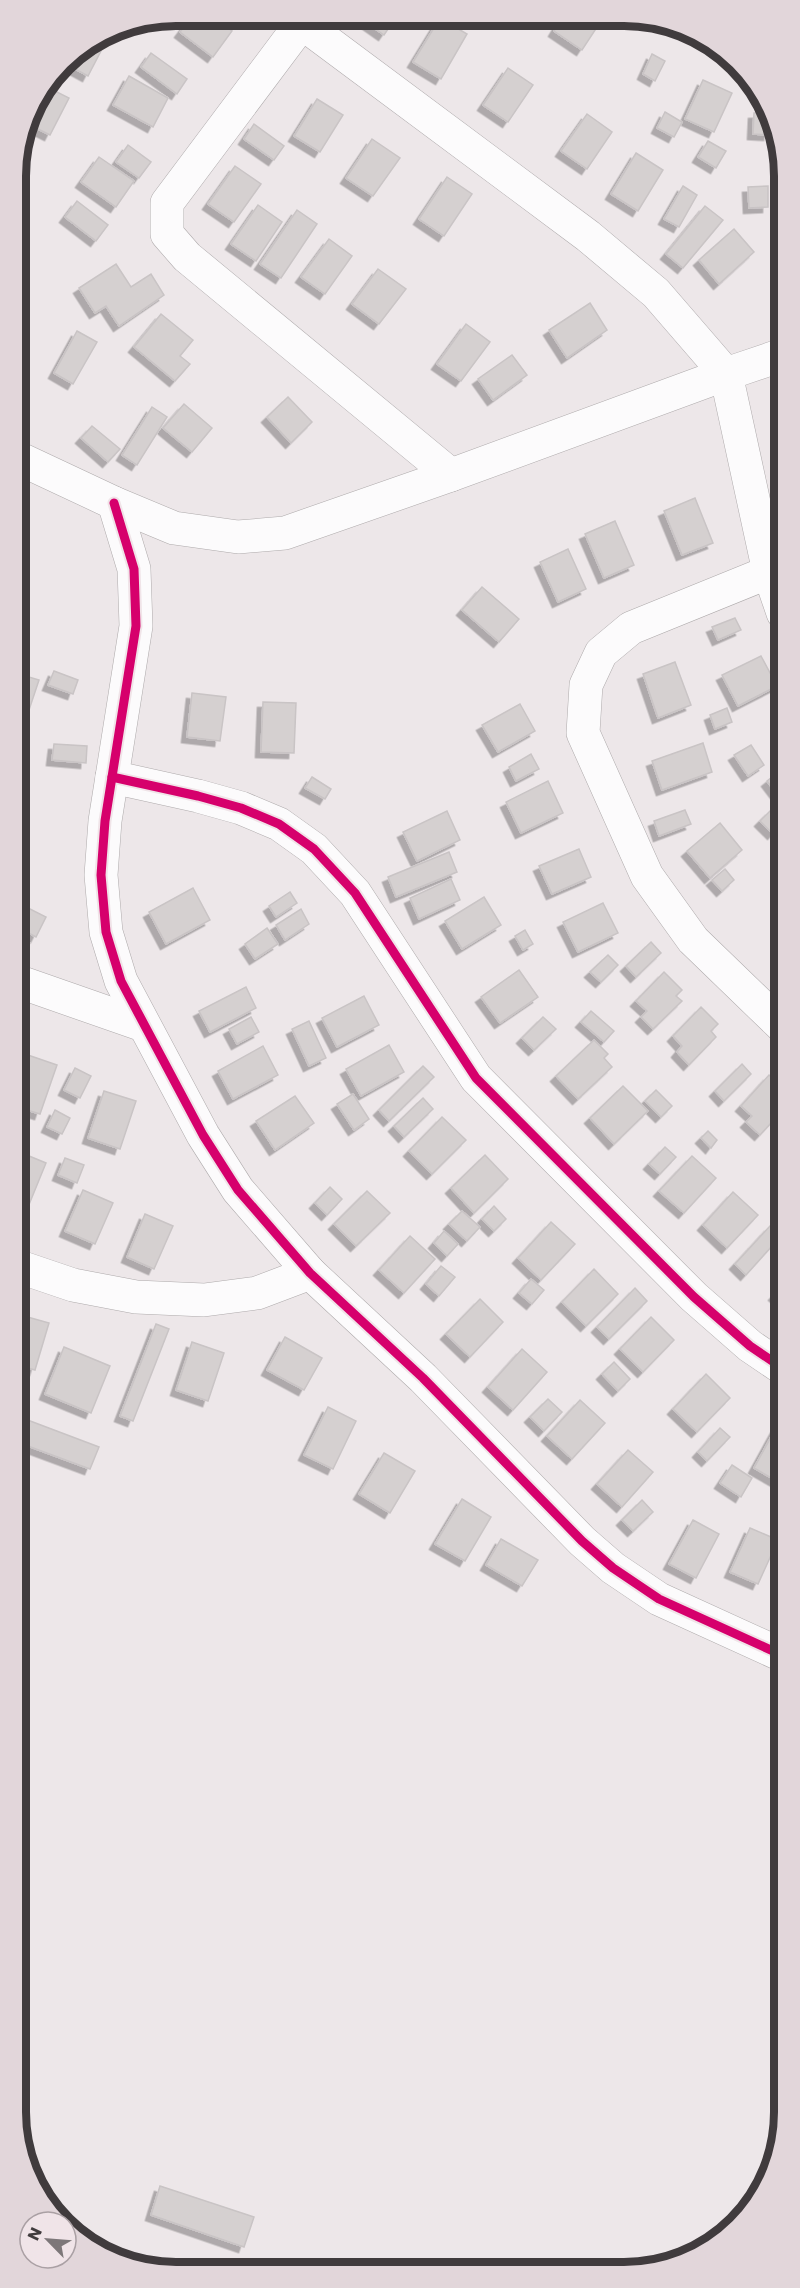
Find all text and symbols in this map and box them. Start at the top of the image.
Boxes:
north arrow [18,2210,78,2270]
text: N [22,2224,48,2244]

